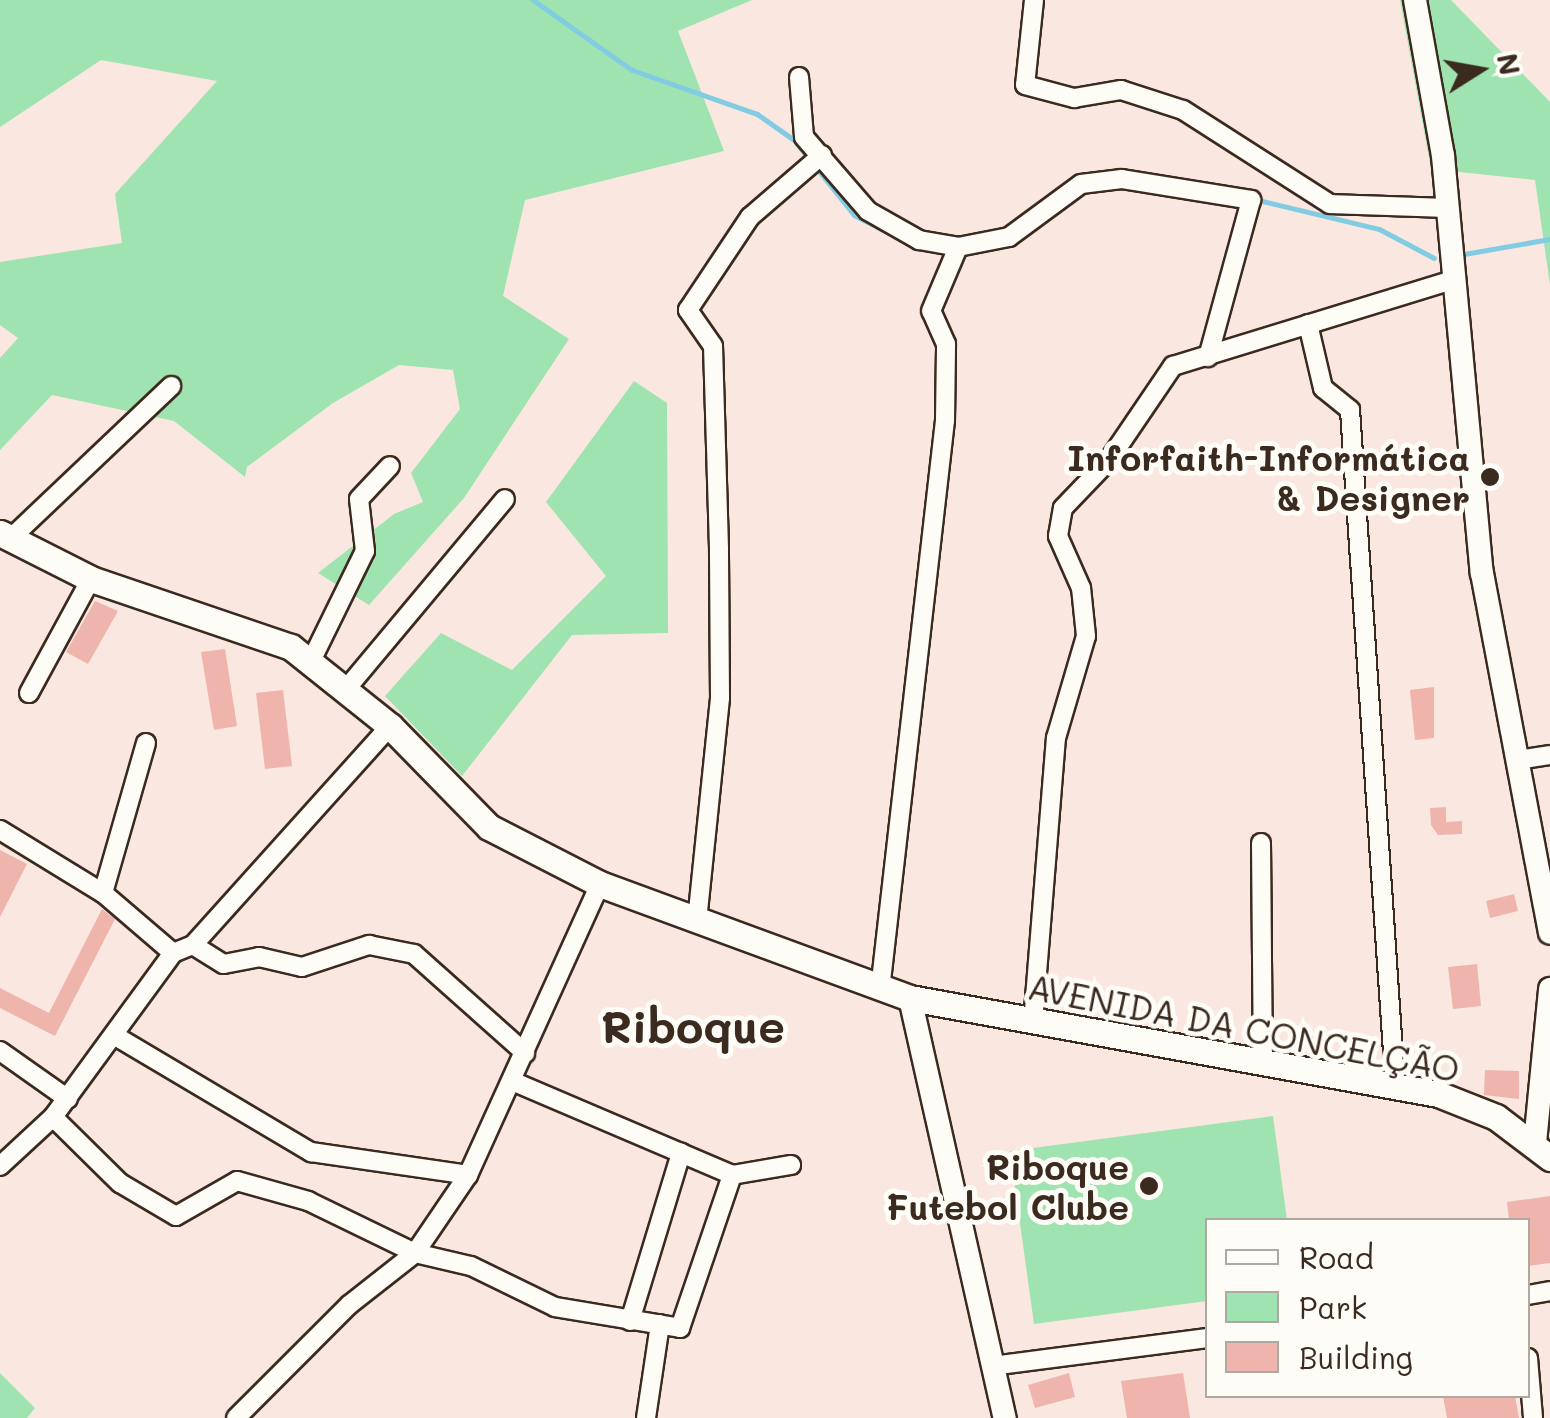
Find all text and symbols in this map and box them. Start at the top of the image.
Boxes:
north arrow [1430,20,1530,120]
text: N [1490,50,1529,78]
place label: Inforfaith-Informática & Designer [1067,436,1470,518]
marker: Inforfaith-Informática & Designer [1479,466,1501,488]
street label: AVENIDA DA CONCELÇÃO [1025,965,1463,1089]
district label: Riboque [601,999,785,1053]
place label: Riboque Futebol Clube [886,1145,1129,1227]
marker: Riboque Futebol Clube [1138,1175,1160,1197]
legend [1205,1218,1530,1398]
text: Road [1299,1237,1374,1277]
text: Park [1299,1287,1367,1327]
text: Building [1299,1337,1413,1377]

